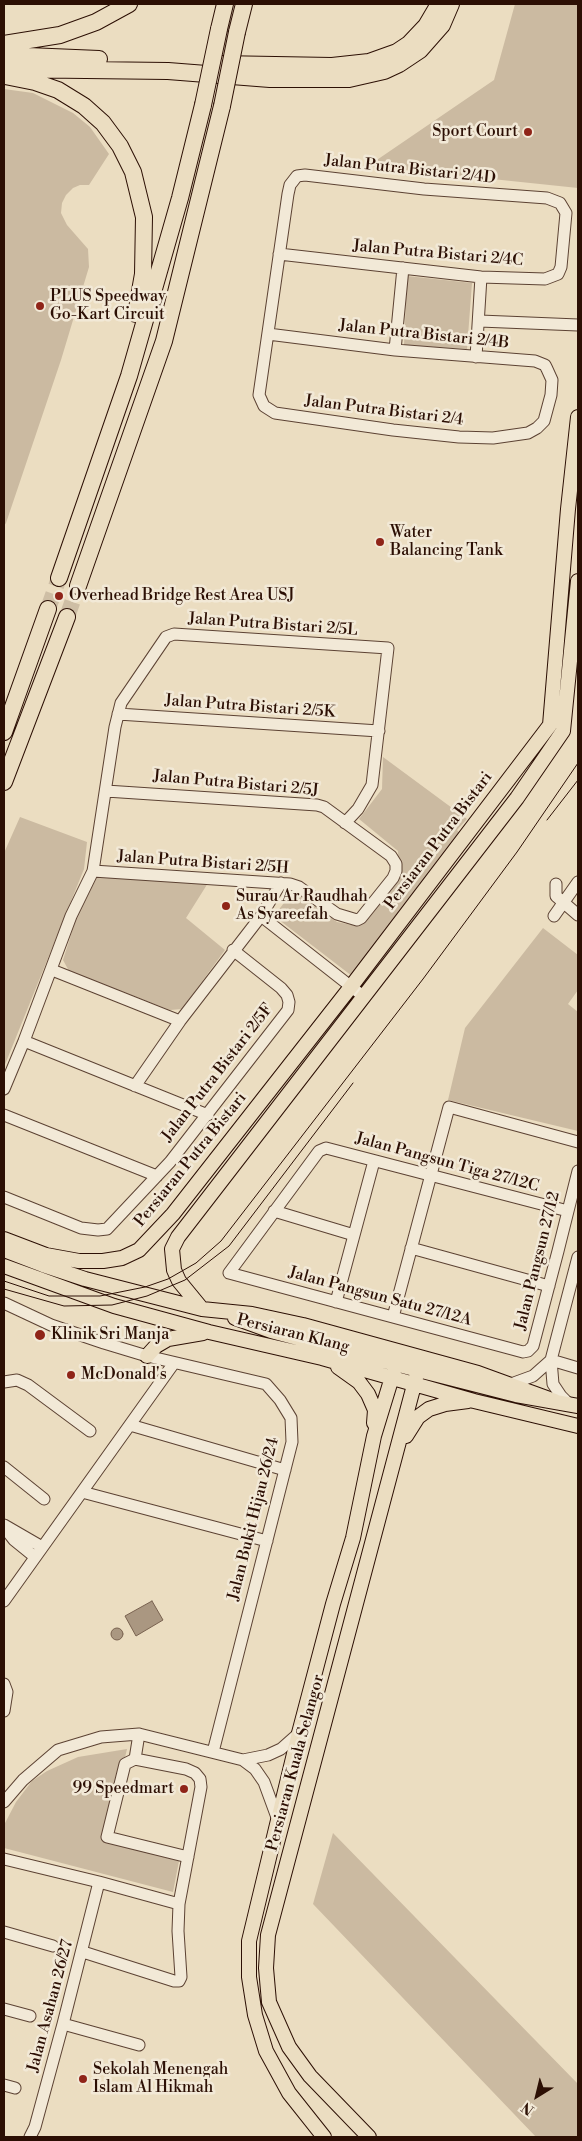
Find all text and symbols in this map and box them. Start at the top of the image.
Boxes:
place label: Sport Court [432,122,518,142]
marker: Sport Court [522,126,534,138]
street label: Jalan Putra Bistari 2/4D [323,151,497,189]
street label: Jalan Putra Bistari 2/4C [352,237,524,271]
place label: PLUS Speedway Go-Kart Circuit [50,287,166,325]
marker: PLUS Speedway Go-Kart Circuit [34,300,46,312]
street label: Jalan Putra Bistari 2/4B [338,317,510,353]
street label: Jalan Putra Bistari 2/4 [304,392,464,430]
place label: Water Balancing Tank [390,523,502,561]
marker: Water Balancing Tank [374,536,386,548]
place label: Overhead Bridge Rest Area USJ [69,586,295,606]
marker: Overhead Bridge Rest Area USJ [53,590,65,602]
street label: Jalan Putra Bistari 2/5L [188,610,358,640]
street label: Jalan Putra Bistari 2/5K [164,691,336,723]
street label: Jalan Putra Bistari 2/5J [152,767,320,801]
street label: Persiaran Putra Bistari [381,768,497,914]
street label: Jalan Putra Bistari 2/5H [117,847,289,879]
place label: Surau Ar Raudhah As Syareefah [236,887,368,925]
marker: Surau Ar Raudhah As Syareefah [220,900,232,912]
street label: Jalan Putra Bistari 2/5F [158,1000,278,1146]
street label: Persiaran Putra Bistari [131,1089,251,1231]
street label: Jalan Pangsun Tiga 27/12C [353,1129,541,1197]
street label: Jalan Pangsun 27/12 [512,1190,564,1332]
street label: Jalan Pangsun Satu 27/12A [287,1263,473,1331]
street label: Persiaran Klang [235,1311,351,1357]
place label: Klinik Sri Manja [51,1325,169,1345]
marker: Klinik Sri Manja [33,1328,47,1342]
place label: McDonald's [81,1365,167,1385]
marker: McDonald's [65,1369,77,1381]
street label: Jalan Bukit Hijau 26/24 [224,1435,284,1603]
street label: Persiaran Kuala Selangor [263,1673,329,1853]
place label: 99 Speedmart [72,1779,174,1799]
marker: 99 Speedmart [178,1783,190,1795]
street label: Jalan Asahan 26/27 [24,1938,78,2074]
place label: Sekolah Menengah Islam Al Hikmah [93,2060,228,2098]
north arrow [512,2071,562,2121]
marker: Sekolah Menengah Islam Al Hikmah [77,2073,89,2085]
text: N [518,2098,538,2119]

